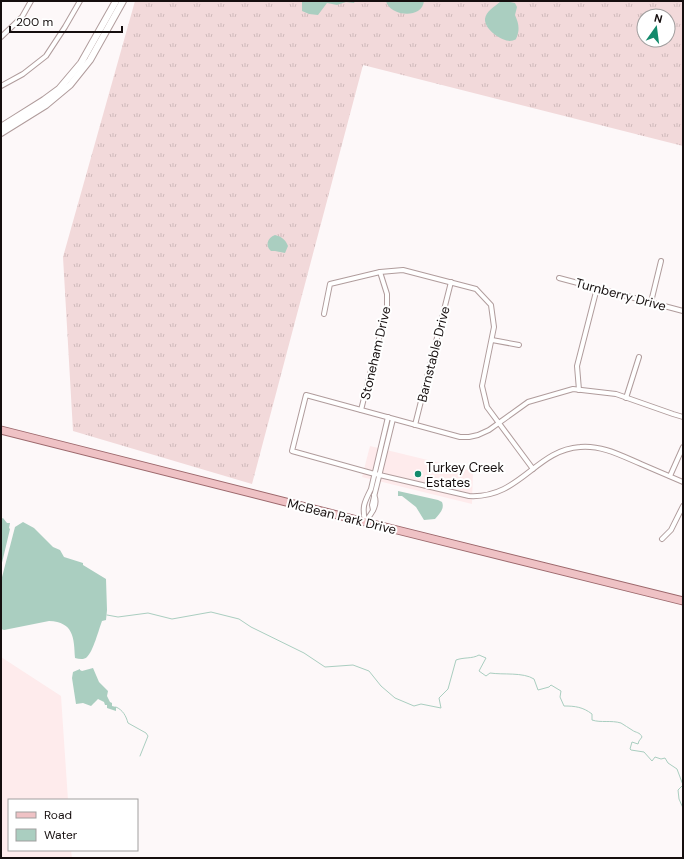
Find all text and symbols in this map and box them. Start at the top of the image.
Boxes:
scale bar [10,8,122,34]
north arrow [636,8,676,48]
text: N [653,11,664,26]
text: 200 m [16,14,53,30]
street label: Turnberry Drive [574,274,668,315]
street label: Barnstable Drive [413,304,454,404]
street label: Stoneham Drive [356,305,394,401]
place label: Turkey Creek Estates [426,459,504,491]
marker: Turkey Creek Estates [413,469,423,479]
street label: McBean Park Drive [286,495,398,538]
legend [8,799,138,851]
text: Road [44,807,72,823]
text: Water [44,827,78,843]

